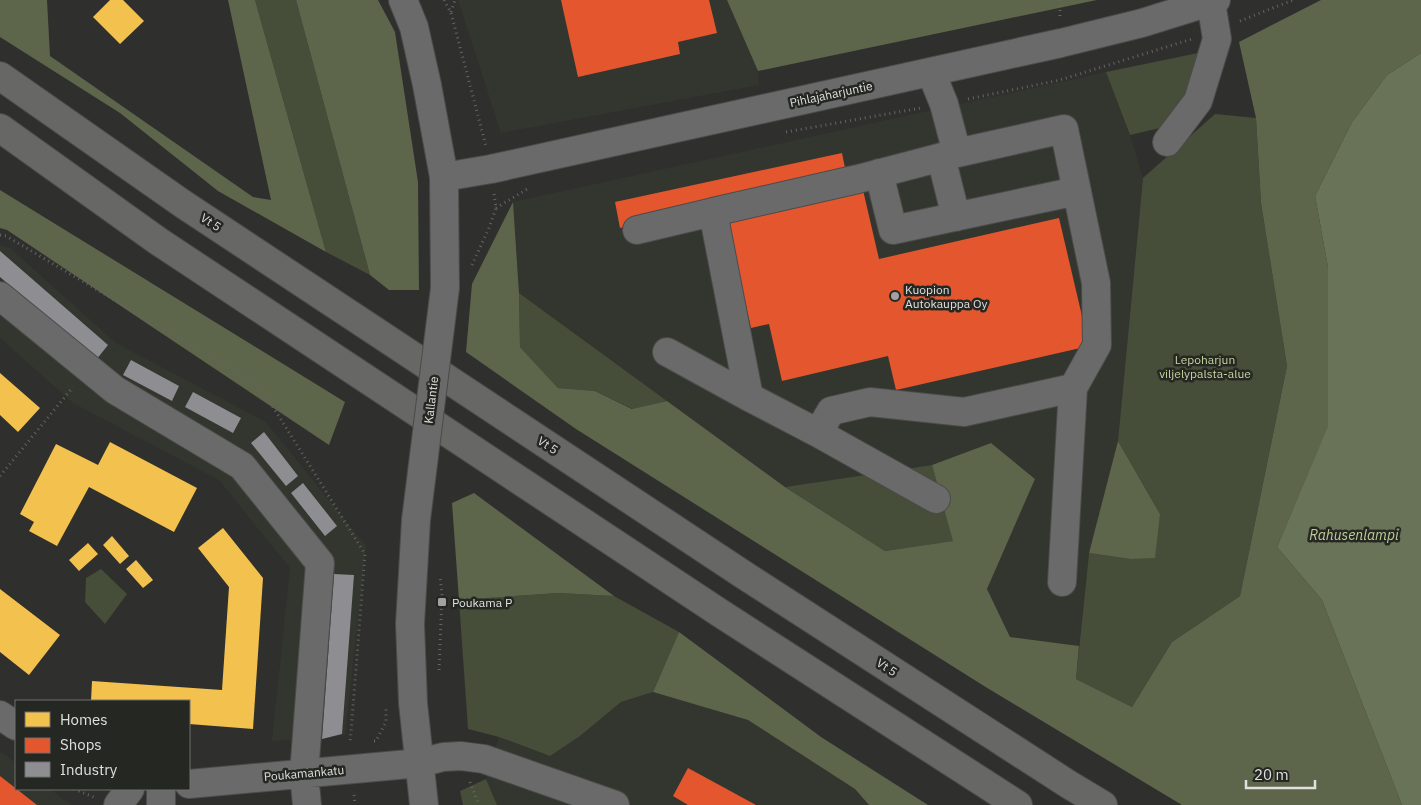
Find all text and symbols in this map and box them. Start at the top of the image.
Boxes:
street label: Pihlajaharjuntie [788,78,874,110]
street label: Vt 5 [198,210,224,234]
place label: Kuopion Autokauppa Oy [905,282,988,311]
marker: Kuopion Autokauppa Oy [889,290,901,302]
park label: Lepoharjun viljelypalsta-alue [1159,352,1251,381]
street label: Kallantie [421,375,441,424]
street label: Vt 5 [535,433,561,457]
water label: Rahusenlampi [1309,526,1399,544]
place label: Poukama P [452,595,512,610]
marker: Poukama P [436,596,448,608]
street label: Vt 5 [874,655,900,679]
legend [15,700,190,790]
text: Homes [60,710,108,729]
text: Shops [60,735,102,754]
scale bar [1246,758,1315,790]
text: Industry [60,760,118,779]
street label: Poukamankatu [263,762,345,784]
text: 20 m [1254,765,1289,784]

